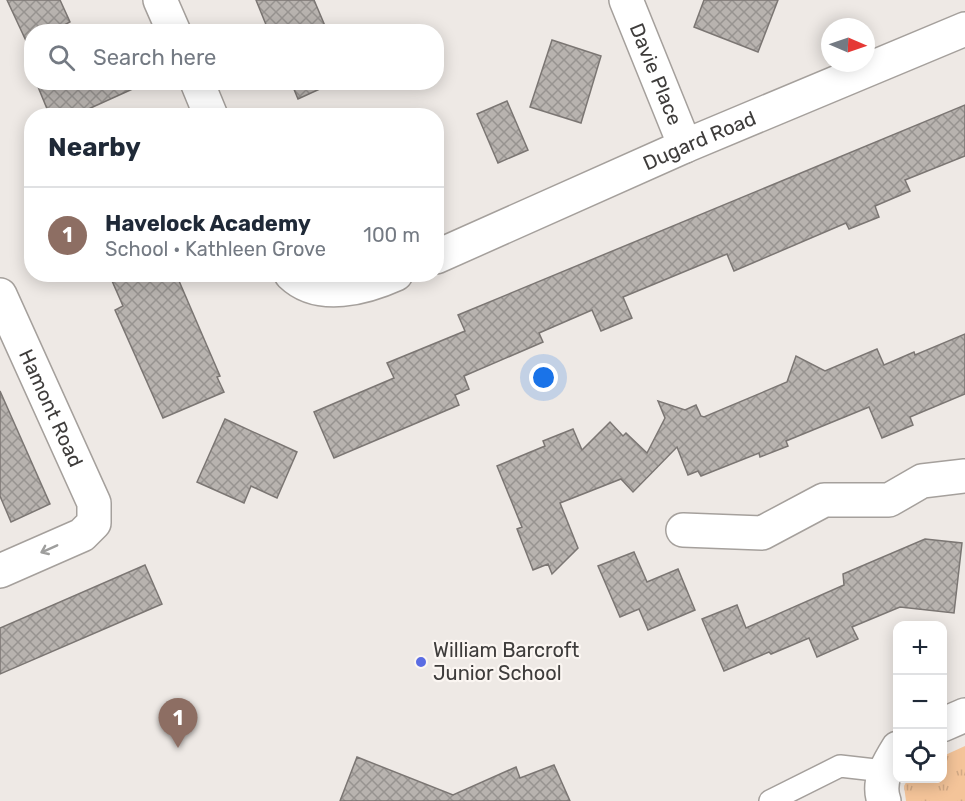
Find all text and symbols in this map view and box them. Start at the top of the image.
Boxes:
north arrow [821,18,875,72]
street label: Davie Place [625,20,687,129]
search box [24,24,444,90]
icon: search [45,41,78,74]
text: Search here [93,44,216,71]
street label: Dugard Road [639,106,759,175]
text: Nearby [48,132,141,163]
text: Havelock Academy [105,210,311,237]
text: 1 [63,223,72,247]
text: 100 m [363,223,420,247]
text: School · Kathleen Grove [105,237,326,261]
street label: Hamont Road [14,345,88,471]
your location [529,363,558,392]
one-way arrow [40,544,58,556]
map controls [893,621,947,783]
button: + [893,621,947,675]
place label: William Barcroft Junior School [433,638,579,685]
marker: William Barcroft Junior School [414,655,428,669]
button: − [893,675,947,729]
pin: 1 [158,698,198,748]
button: locate [893,729,947,783]

